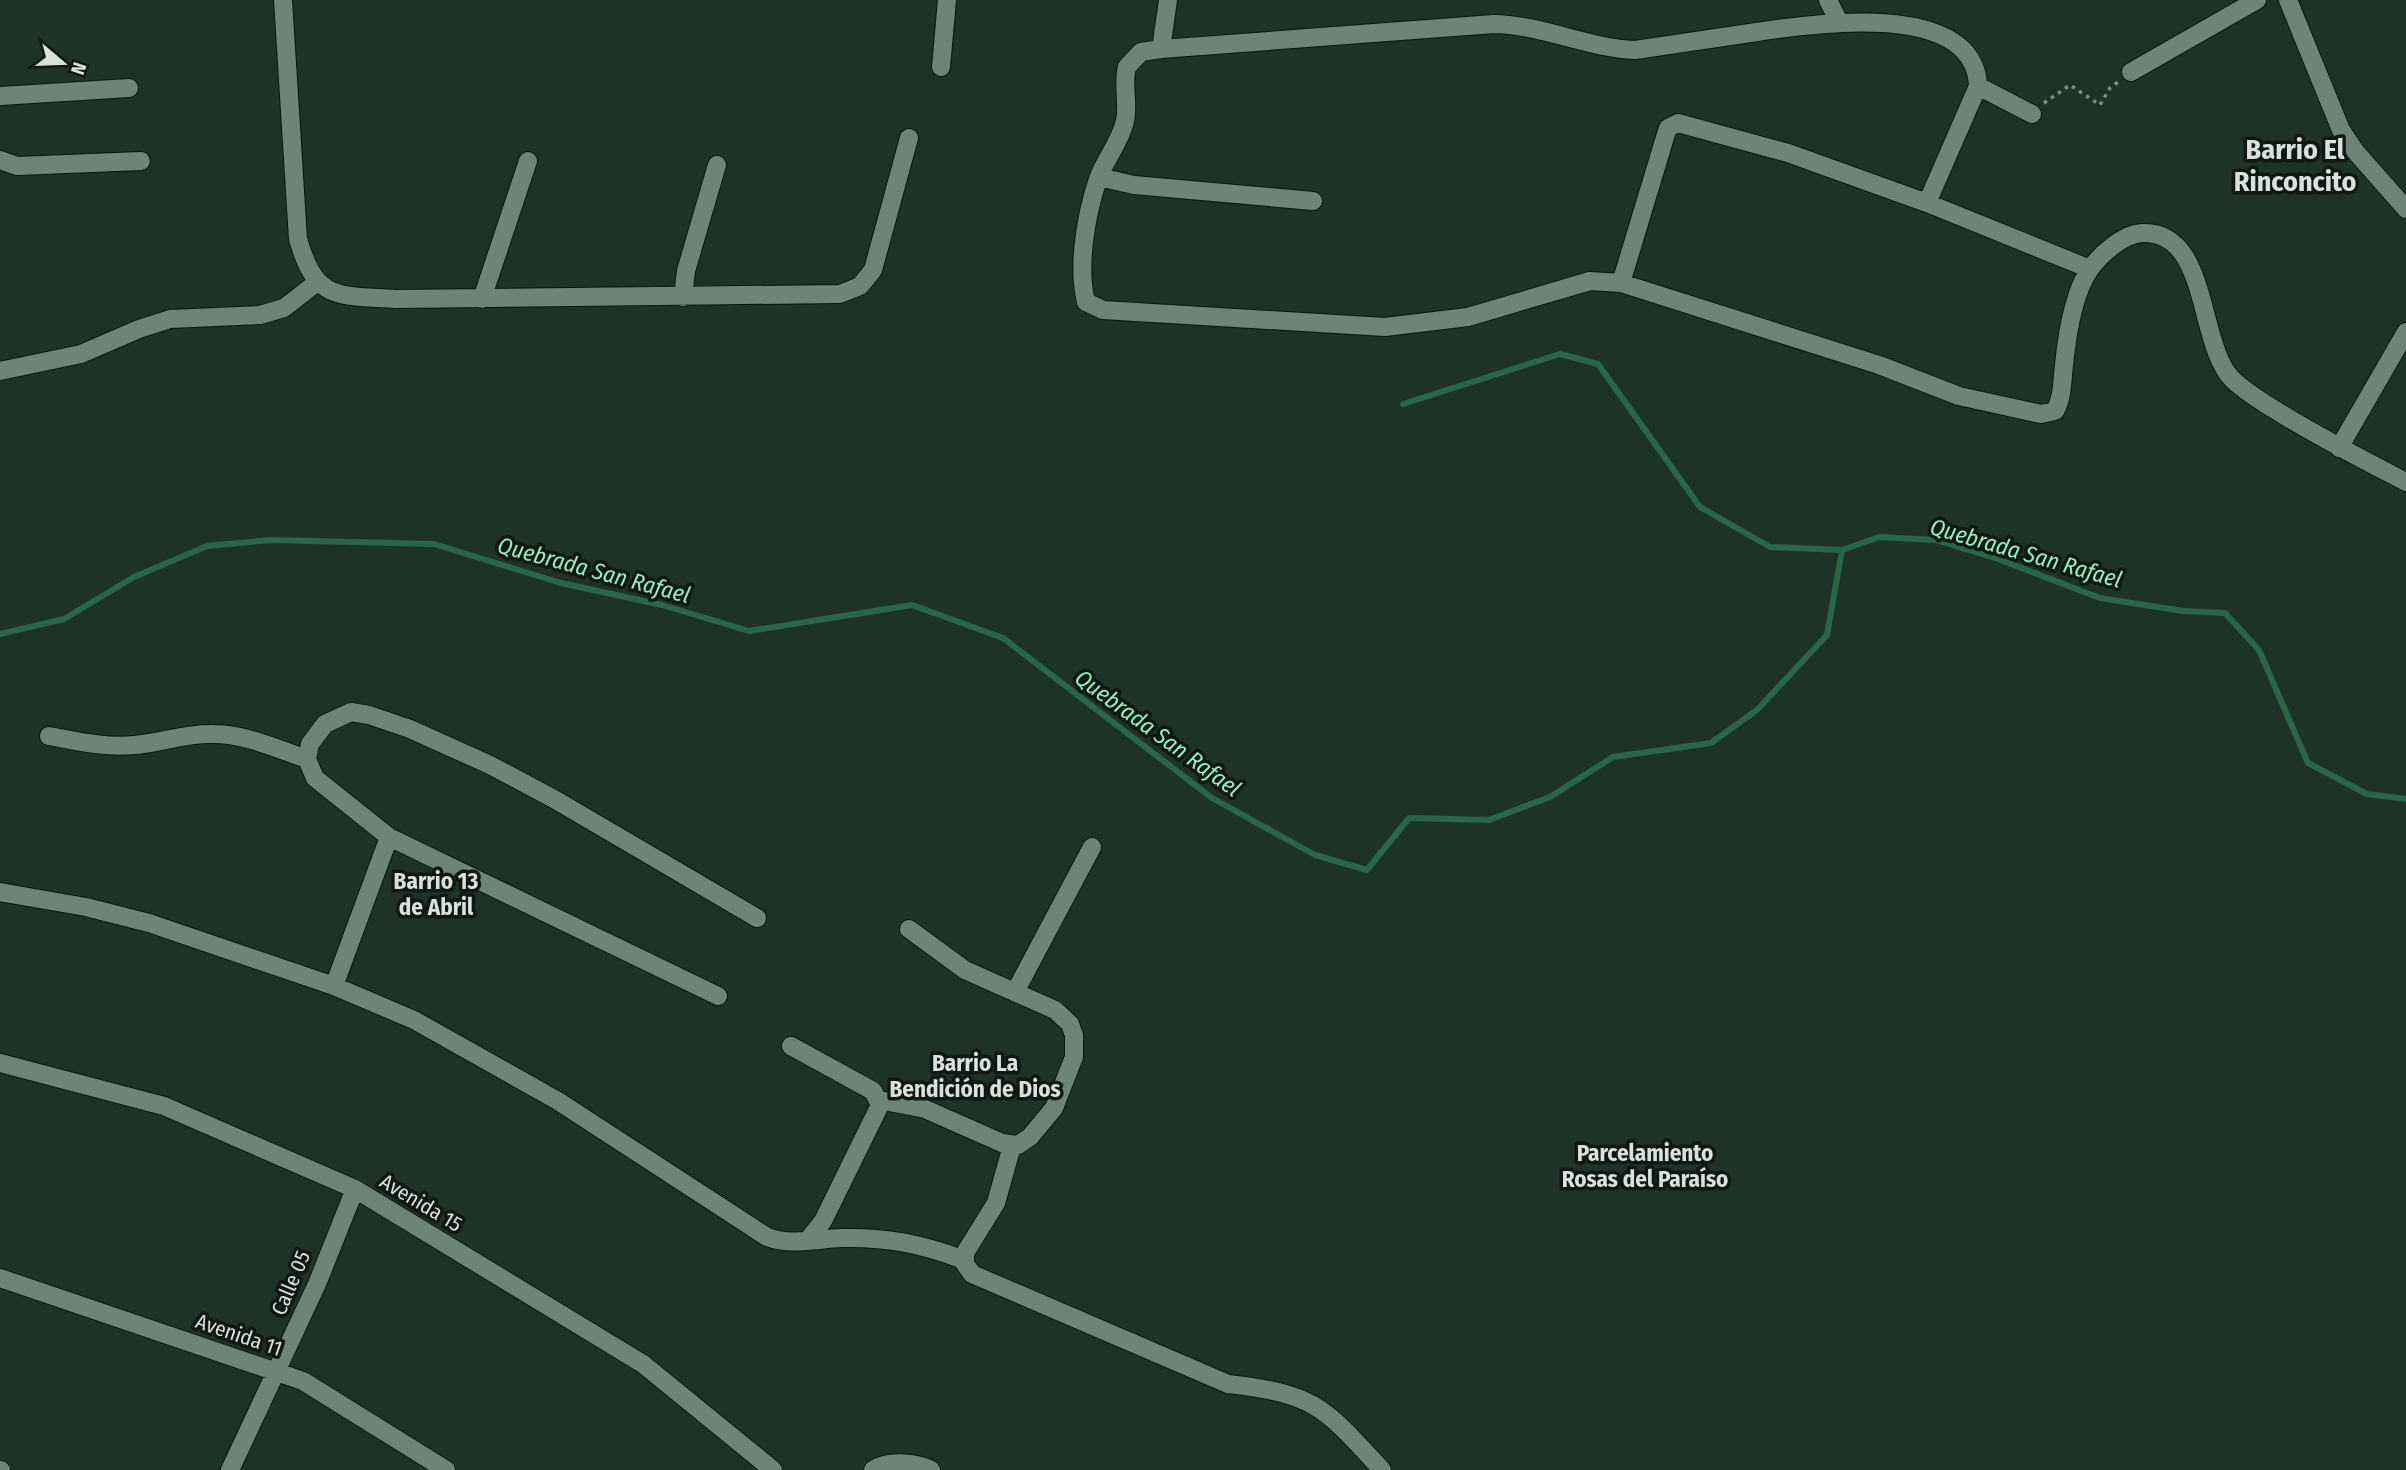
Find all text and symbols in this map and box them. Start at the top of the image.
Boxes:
north arrow [28,28,98,98]
text: N [66,59,91,78]
district label: Barrio El Rinconcito [2234,133,2356,198]
water label: Quebrada San Rafael [1927,512,2125,594]
water label: Quebrada San Rafael [495,531,693,609]
water label: Quebrada San Rafael [1070,663,1246,803]
district label: Barrio 13 de Abril [394,867,478,921]
district label: Barrio La Bendición de Dios [889,1049,1061,1103]
district label: Parcelamiento Rosas del Paraíso [1562,1139,1728,1193]
street label: Avenida 15 [375,1168,467,1238]
street label: Calle 05 [266,1247,316,1319]
street label: Avenida 11 [192,1308,286,1362]

